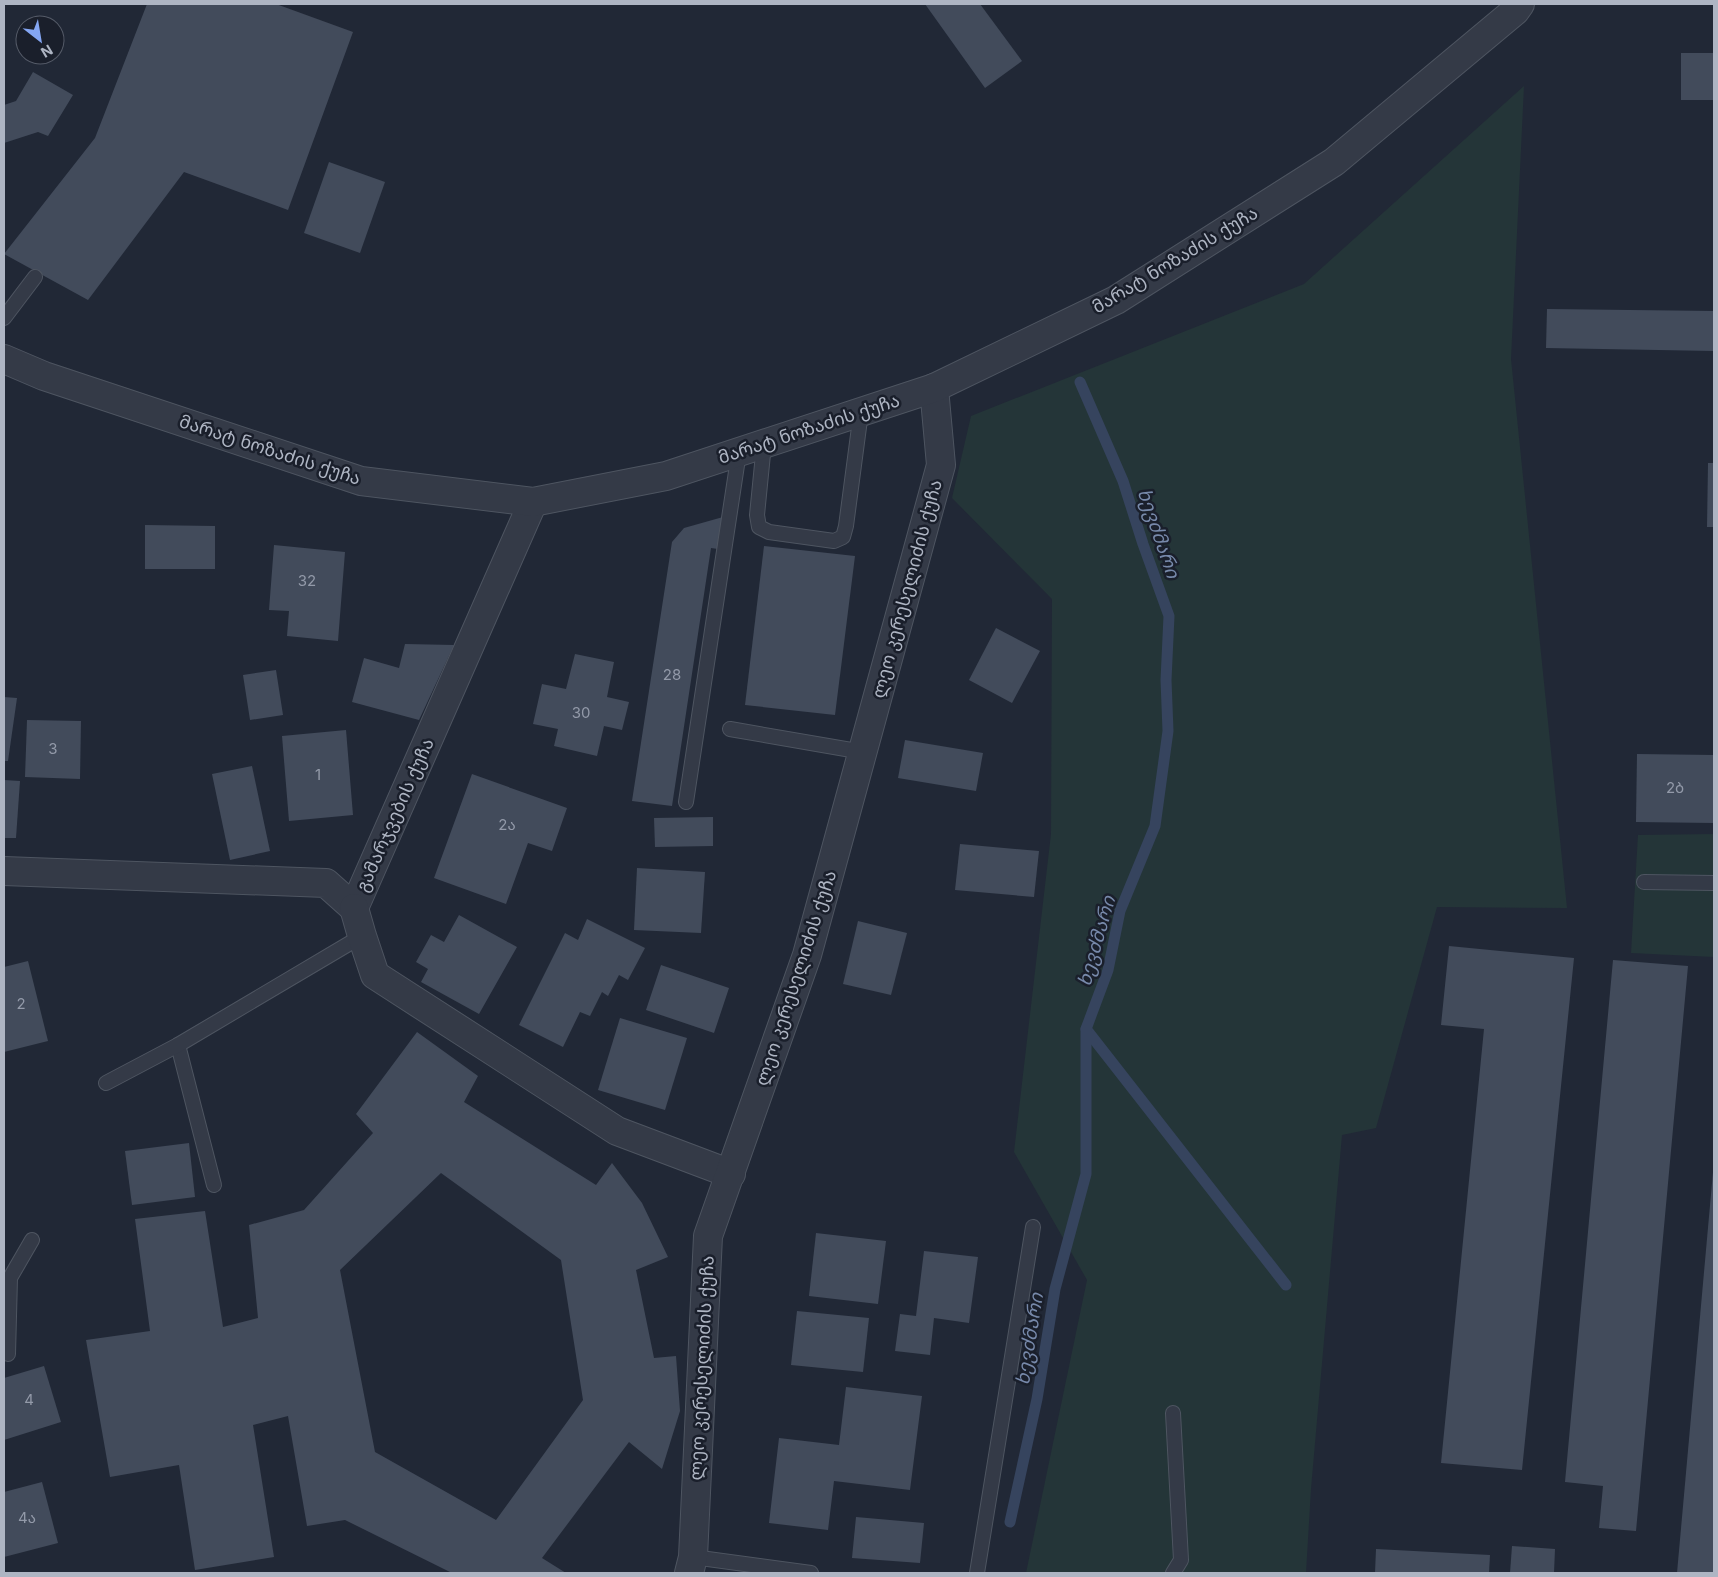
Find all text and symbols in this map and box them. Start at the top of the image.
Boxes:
north arrow [15,15,65,65]
text: N [38,42,56,62]
street label: მარატ ნოზაძის ქუჩა [1088,202,1262,318]
street label: მარატ ნოზაძის ქუჩა [716,389,902,469]
street label: მარატ ნოზაძის ქუჩა [177,410,363,490]
street label: ლეო კერესელიძის ქუჩა [867,477,947,701]
water label: ხევძმარი [1133,485,1185,582]
house number: 32 [298,571,316,590]
house number: 28 [663,665,681,684]
house number: 30 [572,703,590,722]
street label: გამარჯვების ქუჩა [351,735,439,895]
house number: 3 [48,739,58,758]
house number: 1 [315,765,321,784]
house number: 2ბ [1666,778,1684,797]
house number: 2ა [498,815,516,834]
street label: ლეო კერესელიძის ქუჩა [751,867,841,1089]
water label: ხევძმარი [1073,892,1121,989]
house number: 2 [16,994,26,1013]
street label: ლეო კერესელიძის ქუჩა [685,1255,719,1481]
water label: ხევძმარი [1011,1290,1048,1387]
house number: 4 [24,1390,34,1409]
house number: 4ა [18,1508,36,1527]

